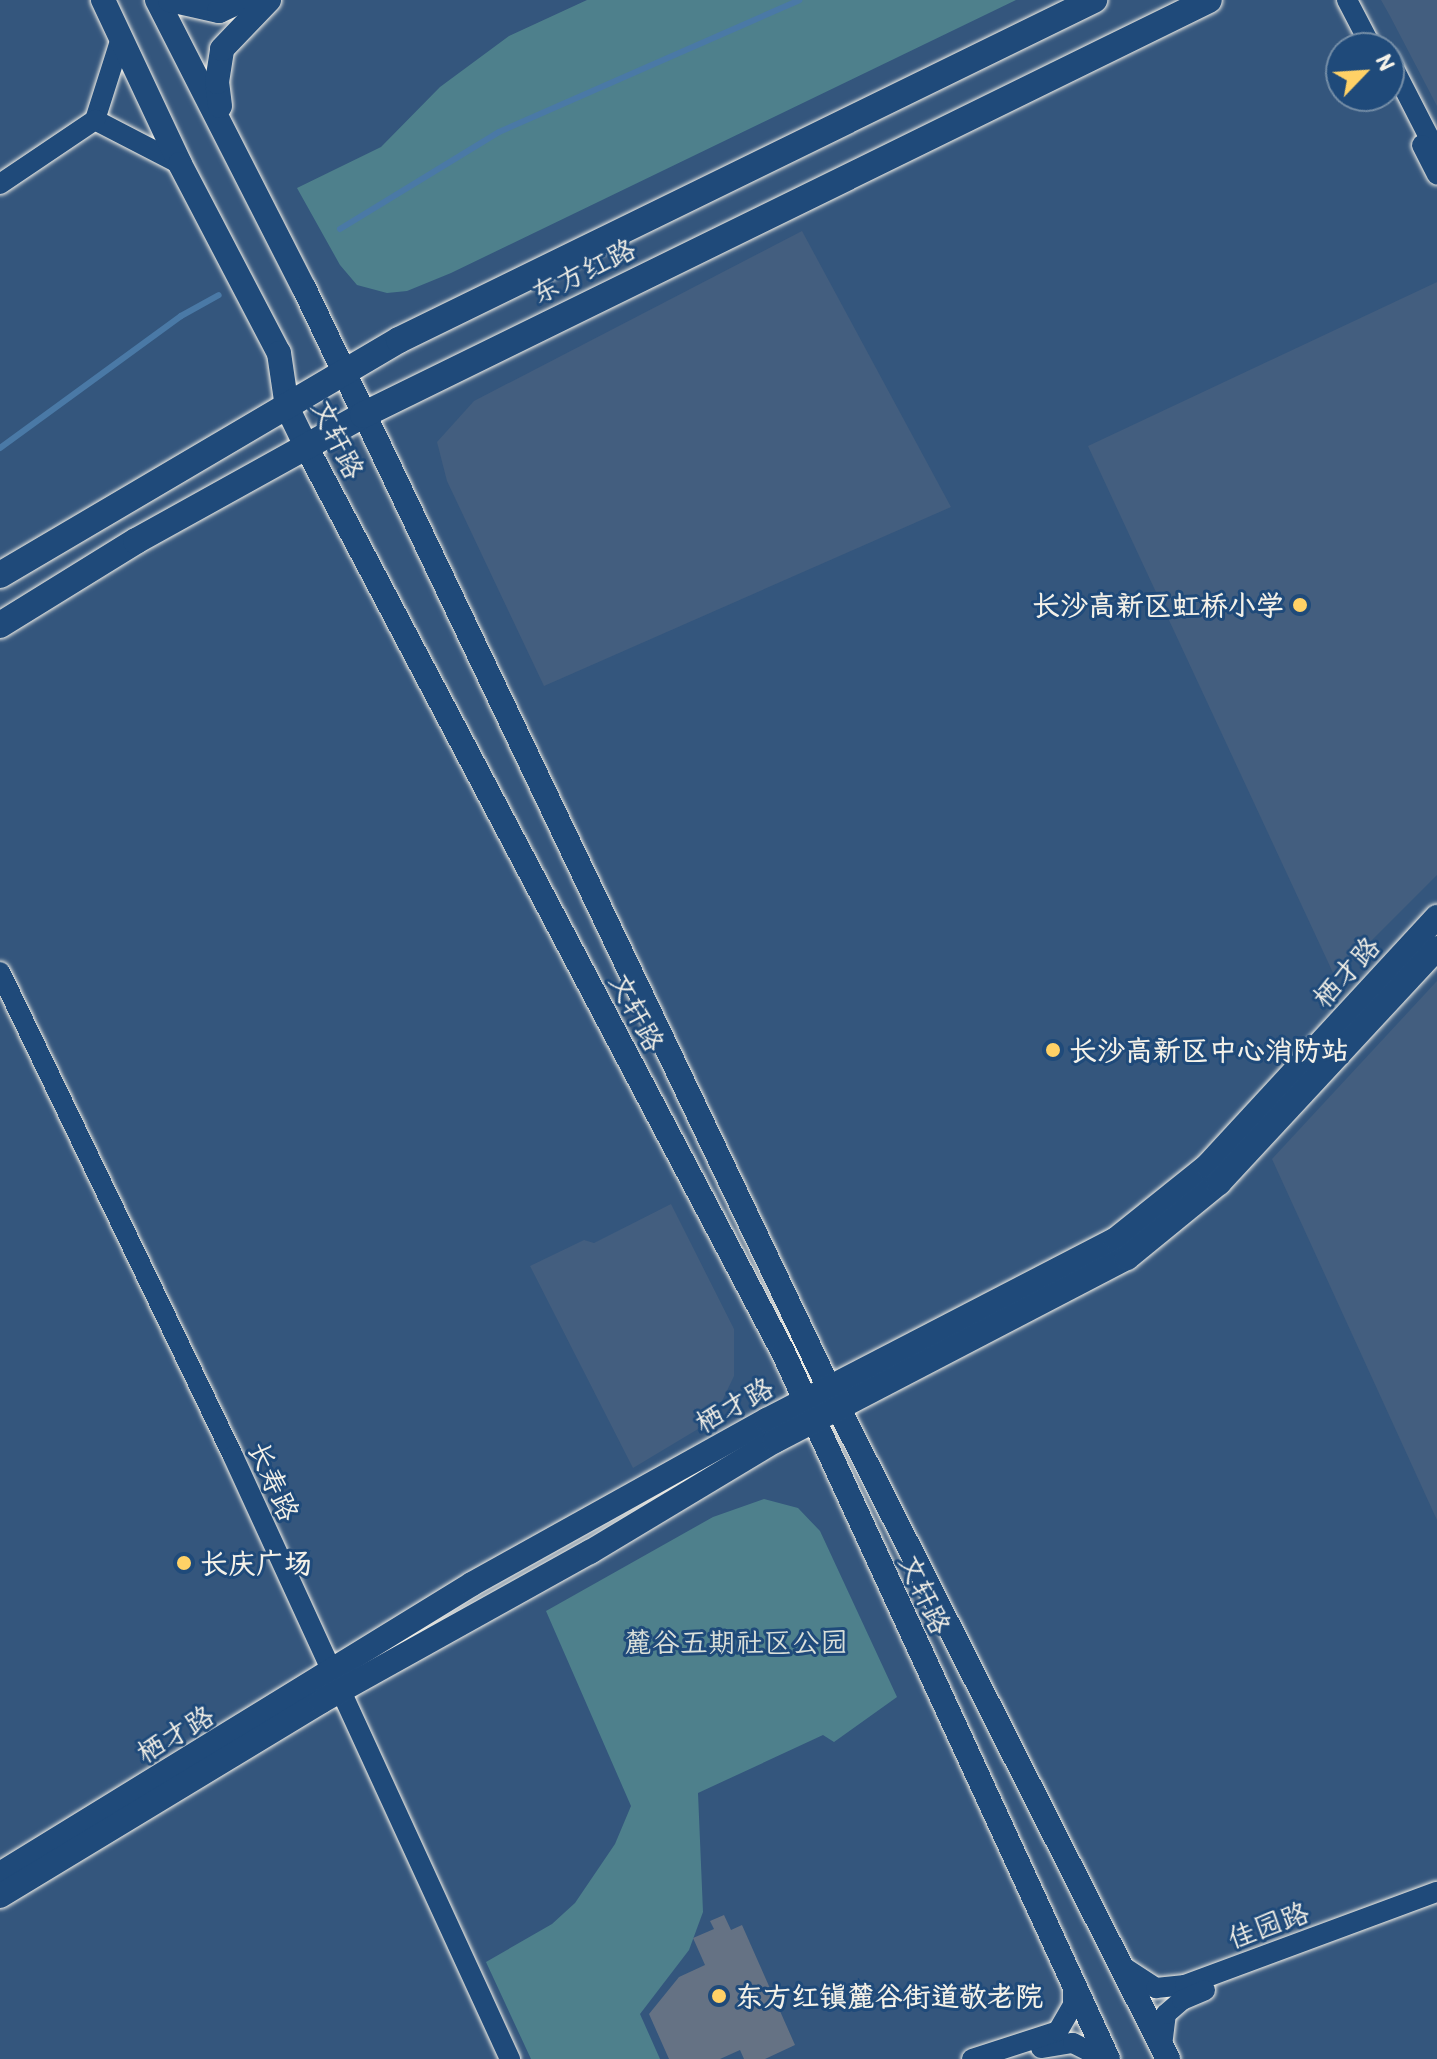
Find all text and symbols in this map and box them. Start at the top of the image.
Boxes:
north arrow [1325,32,1405,112]
text: N [1370,50,1401,75]
street label: 东方红路 [525,231,641,311]
street label: 文轩路 [304,394,372,484]
place label: 长沙高新区虹桥小学 [1032,588,1284,622]
marker: 长沙高新区虹桥小学 [1291,596,1309,614]
street label: 栖才路 [1305,930,1387,1014]
street label: 文轩路 [602,967,672,1057]
place label: 长沙高新区中心消防站 [1069,1033,1349,1067]
marker: 长沙高新区中心消防站 [1044,1041,1062,1059]
street label: 栖才路 [689,1370,779,1440]
street label: 长寿路 [242,1436,306,1526]
place label: 长庆广场 [200,1546,312,1580]
street label: 文轩路 [892,1549,958,1639]
marker: 长庆广场 [175,1554,193,1572]
park label: 麓谷五期社区公园 [624,1625,848,1659]
street label: 栖才路 [130,1698,220,1770]
street label: 佳园路 [1223,1895,1313,1955]
place label: 东方红镇麓谷街道敬老院 [735,1979,1043,2013]
marker: 东方红镇麓谷街道敬老院 [710,1987,728,2005]

